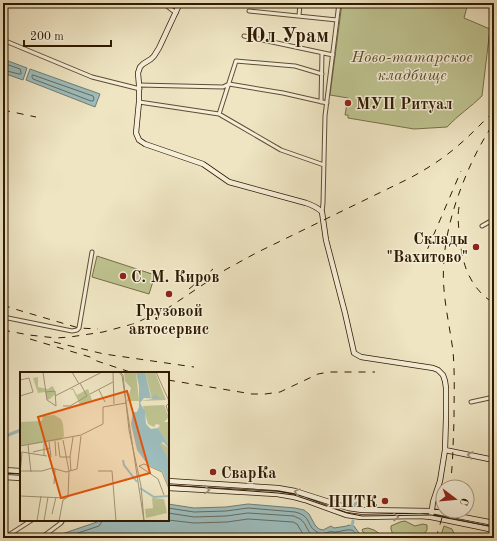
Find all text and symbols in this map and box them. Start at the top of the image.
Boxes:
scale bar [24,22,111,48]
district label: Юл Урам [245,27,329,47]
text: 200 m [30,31,64,43]
park label: Ново-татарское кладбище [350,50,473,84]
place label: МУП Ритуал [356,97,453,113]
marker: МУП Ритуал [343,98,353,108]
place label: Склады "Вахитово" [387,232,468,266]
marker: Склады "Вахитово" [471,242,481,252]
place label: С. М. Киров [131,270,219,286]
marker: С. М. Киров [118,271,128,281]
marker: Грузовой автосервис [164,289,174,299]
place label: Грузовой автосервис [129,304,209,338]
inset map [20,372,169,521]
one-way arrow [467,451,473,460]
place label: СварКа [221,466,276,482]
marker: СварКа [208,467,218,477]
north arrow [435,479,475,519]
one-way arrow [204,486,210,495]
one-way arrow [294,488,301,497]
place label: ППТК [328,495,377,511]
marker: ППТК [380,496,390,506]
text: С [457,496,469,506]
one-way arrow [393,513,399,521]

